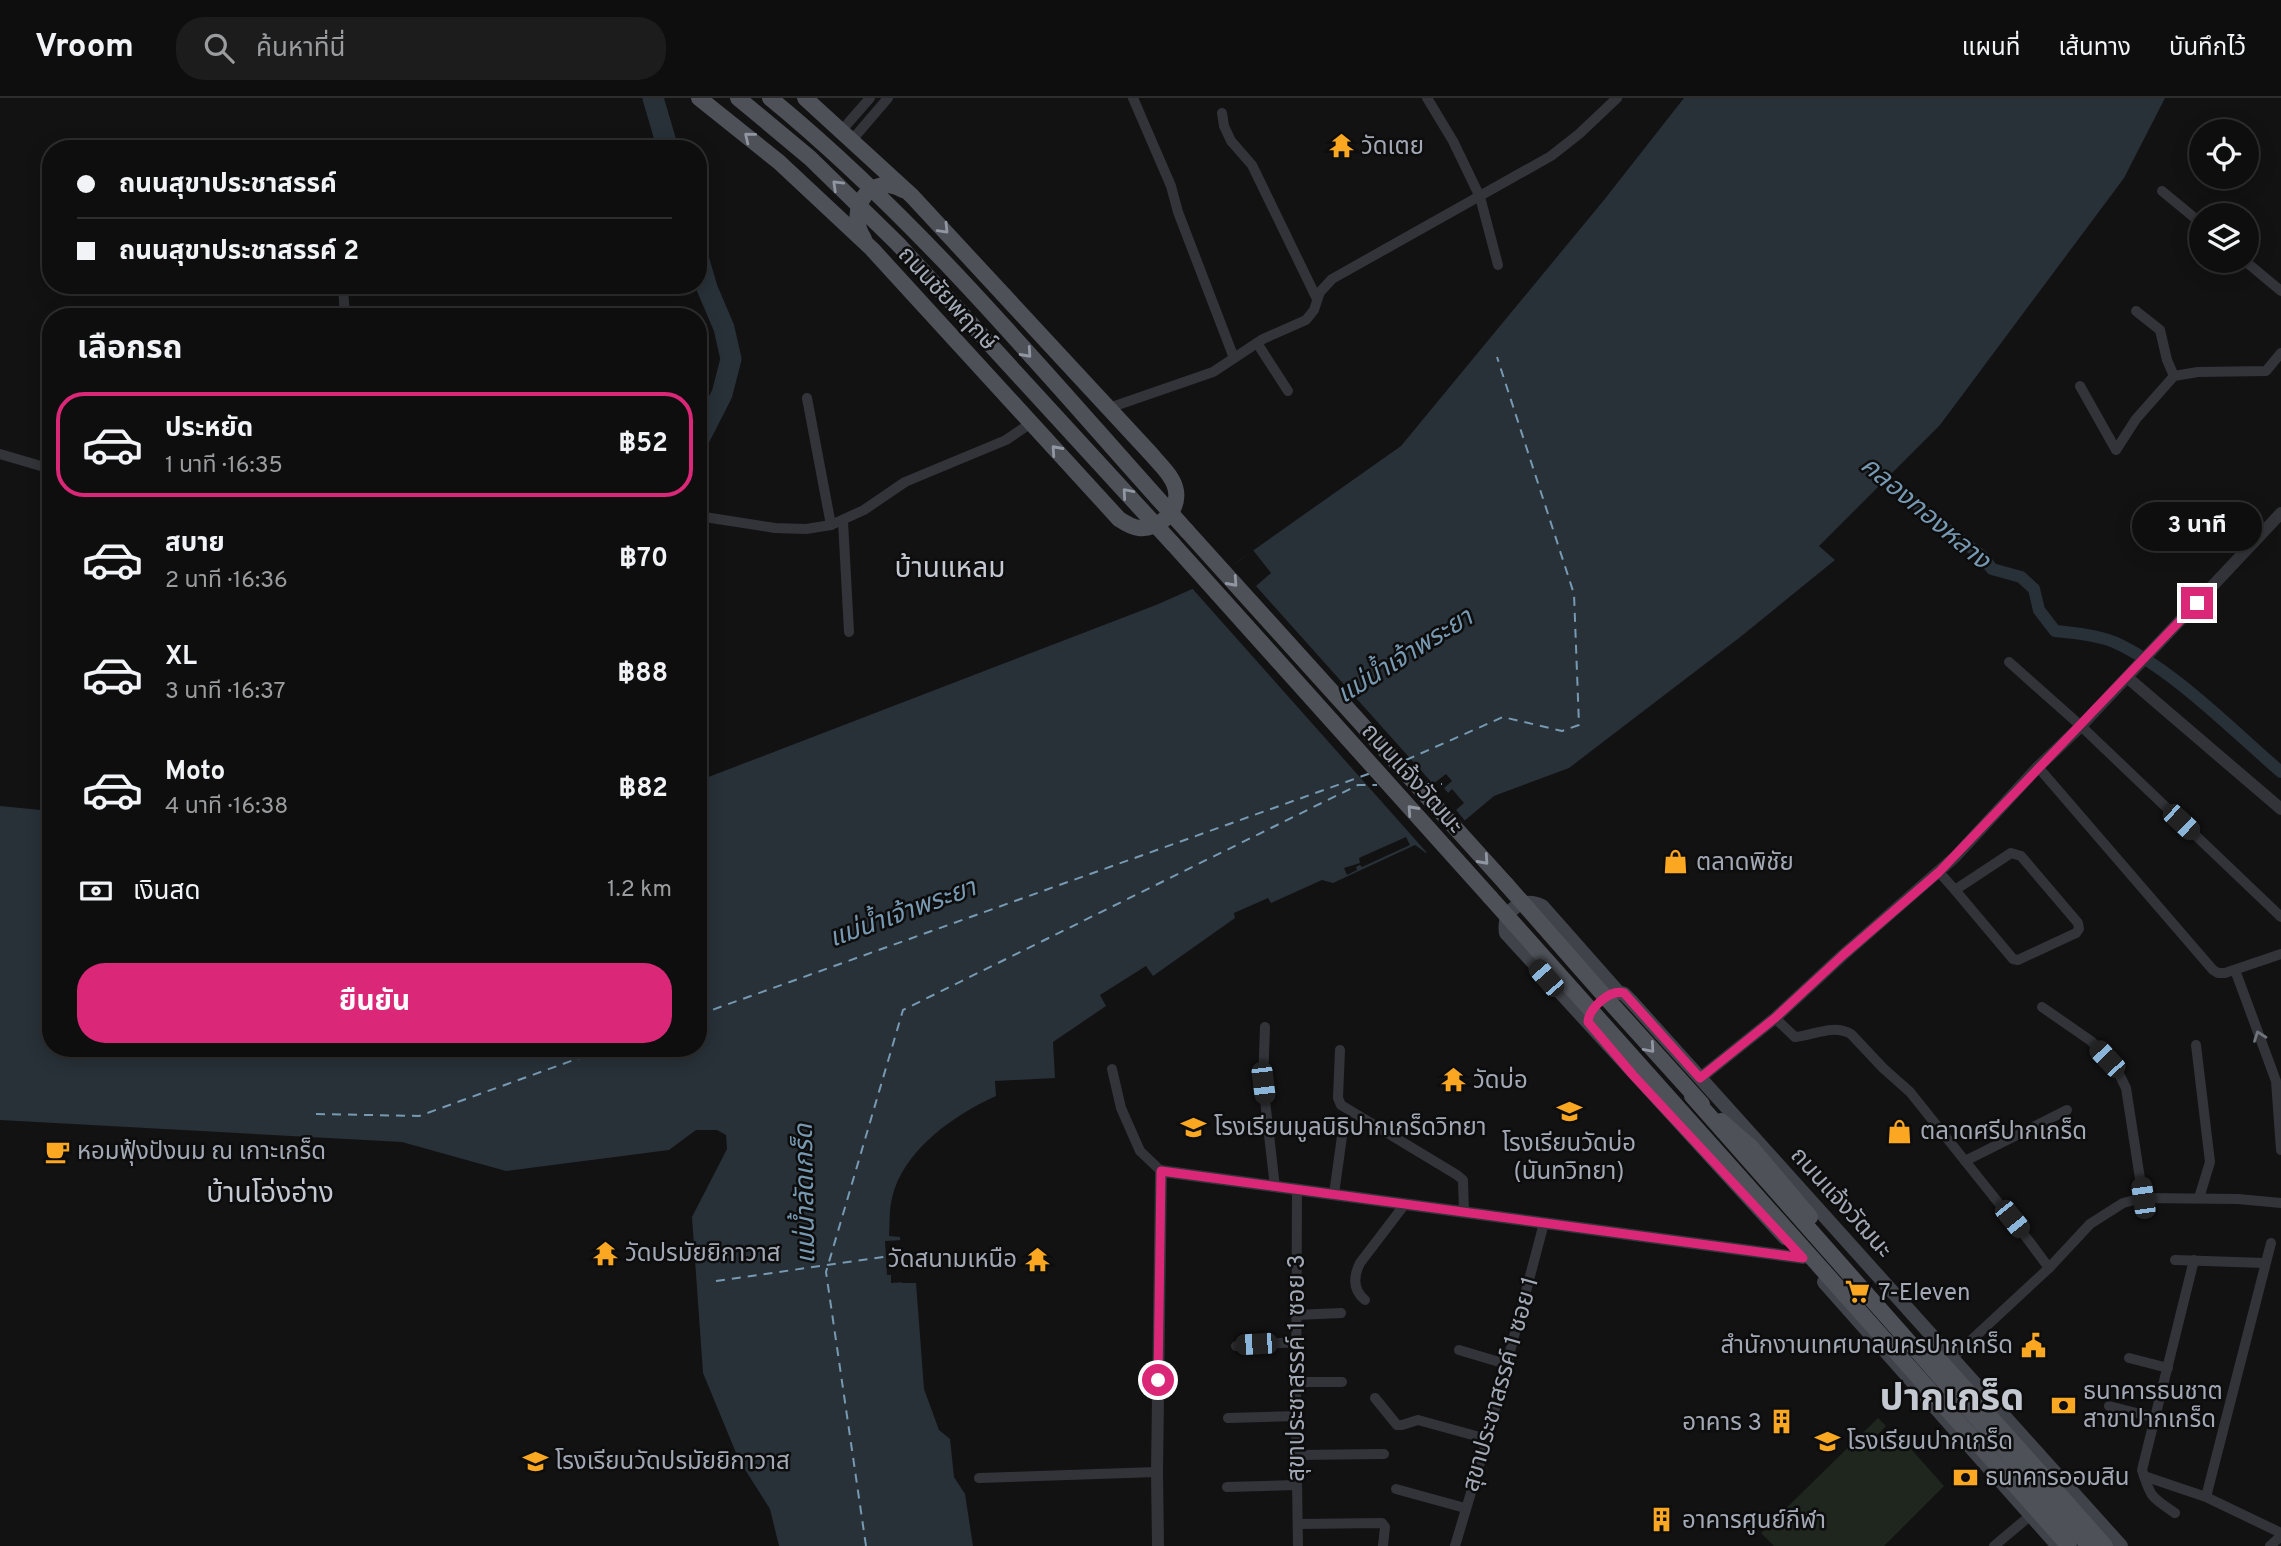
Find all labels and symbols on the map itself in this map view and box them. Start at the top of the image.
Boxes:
temple icon: วัดเตย [1327,132,1355,160]
one-way arrow [745,133,758,145]
place label: วัดเตย [1361,133,1424,163]
one-way arrow [832,180,845,193]
one-way arrow [935,221,948,234]
street label: ถนนชัยพฤกษ์ [890,241,1003,358]
one-way arrow [1019,345,1031,358]
one-way arrow [1052,445,1064,458]
water label: คลองทองหลาง [1853,450,1997,578]
one-way arrow [1123,488,1136,501]
callout: 3 นาที [2132,502,2262,550]
district label: บ้านแหลม [895,552,1005,588]
one-way arrow [1225,574,1237,587]
route end [2181,587,2213,619]
water label: แม่น้ำเจ้าพระยา [1329,598,1481,712]
street label: ถนนแจ้งวัฒนะ [1354,718,1469,841]
car [2159,800,2204,844]
one-way arrow [1408,805,1420,818]
shop icon: ตลาดพิชัย [1662,848,1690,876]
place label: ตลาดพิชัย [1696,849,1794,879]
one-way arrow [1476,852,1489,865]
water label: แม่น้ำเจ้าพระยา [823,868,982,956]
car [1525,955,1568,1001]
one-way arrow [2253,1030,2267,1042]
car [2085,1036,2130,1082]
one-way arrow [1642,1040,1654,1053]
car [1251,1061,1276,1105]
temple icon: วัดบ่อ [1439,1066,1467,1094]
place label: วัดบ่อ [1473,1066,1528,1097]
school or university icon: โรงเรียนวัดบ่อ (นันทวิทยา) [1555,1098,1583,1126]
school or university icon: โรงเรียนมูลนิธิปากเกร็ดวิทยา [1180,1113,1208,1141]
place label: โรงเรียนมูลนิธิปากเกร็ดวิทยา [1214,1113,1487,1144]
shop icon: ตลาดศรีปากเกร็ด [1886,1117,1914,1145]
place label: ตลาดศรีปากเกร็ด [1920,1117,2087,1148]
water label: แม่น้ำลัดเกร็ด [785,1123,824,1264]
place label: โรงเรียนวัดบ่อ (นันทวิทยา) [1502,1129,1636,1188]
cafe icon: หอมฟุ้งปังนม ณ เกาะเกร็ด [43,1137,71,1165]
place label: หอมฟุ้งปังนม ณ เกาะเกร็ด [77,1137,326,1168]
street label: ถนนแจ้งวัฒนะ [1783,1142,1898,1265]
car [2130,1176,2157,1220]
district label: บ้านโอ่งอ่าง [206,1177,334,1213]
car [1991,1196,2034,1242]
temple icon: วัดปรมัยยิกาวาส [591,1239,619,1267]
place label: วัดปรมัยยิกาวาส [625,1240,781,1270]
temple icon: วัดสนามเหนือ [1023,1245,1051,1273]
place label: วัดสนามเหนือ [888,1246,1017,1276]
street label: สุขาประชาสรรค์ 1 ซอย 3 [1283,1254,1313,1482]
street label: สุขาประชาสรรค์ 1 ซอย 1 [1457,1274,1547,1495]
supermarket icon: 7-Eleven [1844,1278,1872,1306]
place label: 7-Eleven [1878,1279,1971,1309]
place label: สำนักงานเทศบาลนครปากเกร็ด [1721,1331,2013,1362]
public building icon: สำนักงานเทศบาลนครปากเกร็ด [2019,1331,2047,1359]
car [1235,1332,1278,1356]
route start [1142,1364,1174,1396]
district label: ปากเกร็ด [1880,1376,2024,1425]
place label: ธนาคารธนชาต สาขาปากเกร็ด [2083,1378,2223,1436]
bank icon: ธนาคารธนชาต สาขาปากเกร็ด [2049,1391,2077,1419]
building icon: อาคาร 3 [1768,1408,1796,1436]
place label: อาคาร 3 [1682,1409,1762,1439]
school or university icon: โรงเรียนปากเกร็ด [1813,1427,1841,1455]
place label: โรงเรียนปากเกร็ด [1847,1427,2013,1458]
school or university icon: โรงเรียนวัดปรมัยยิกาวาส [521,1447,549,1475]
place label: โรงเรียนวัดปรมัยยิกาวาส [555,1448,790,1478]
bank icon: ธนาคารออมสิน [1951,1463,1979,1491]
place label: ธนาคารออมสิน [1985,1464,2129,1494]
building icon: อาคารศูนย์กีฬา [1648,1506,1676,1534]
place label: อาคารศูนย์กีฬา [1682,1507,1826,1537]

